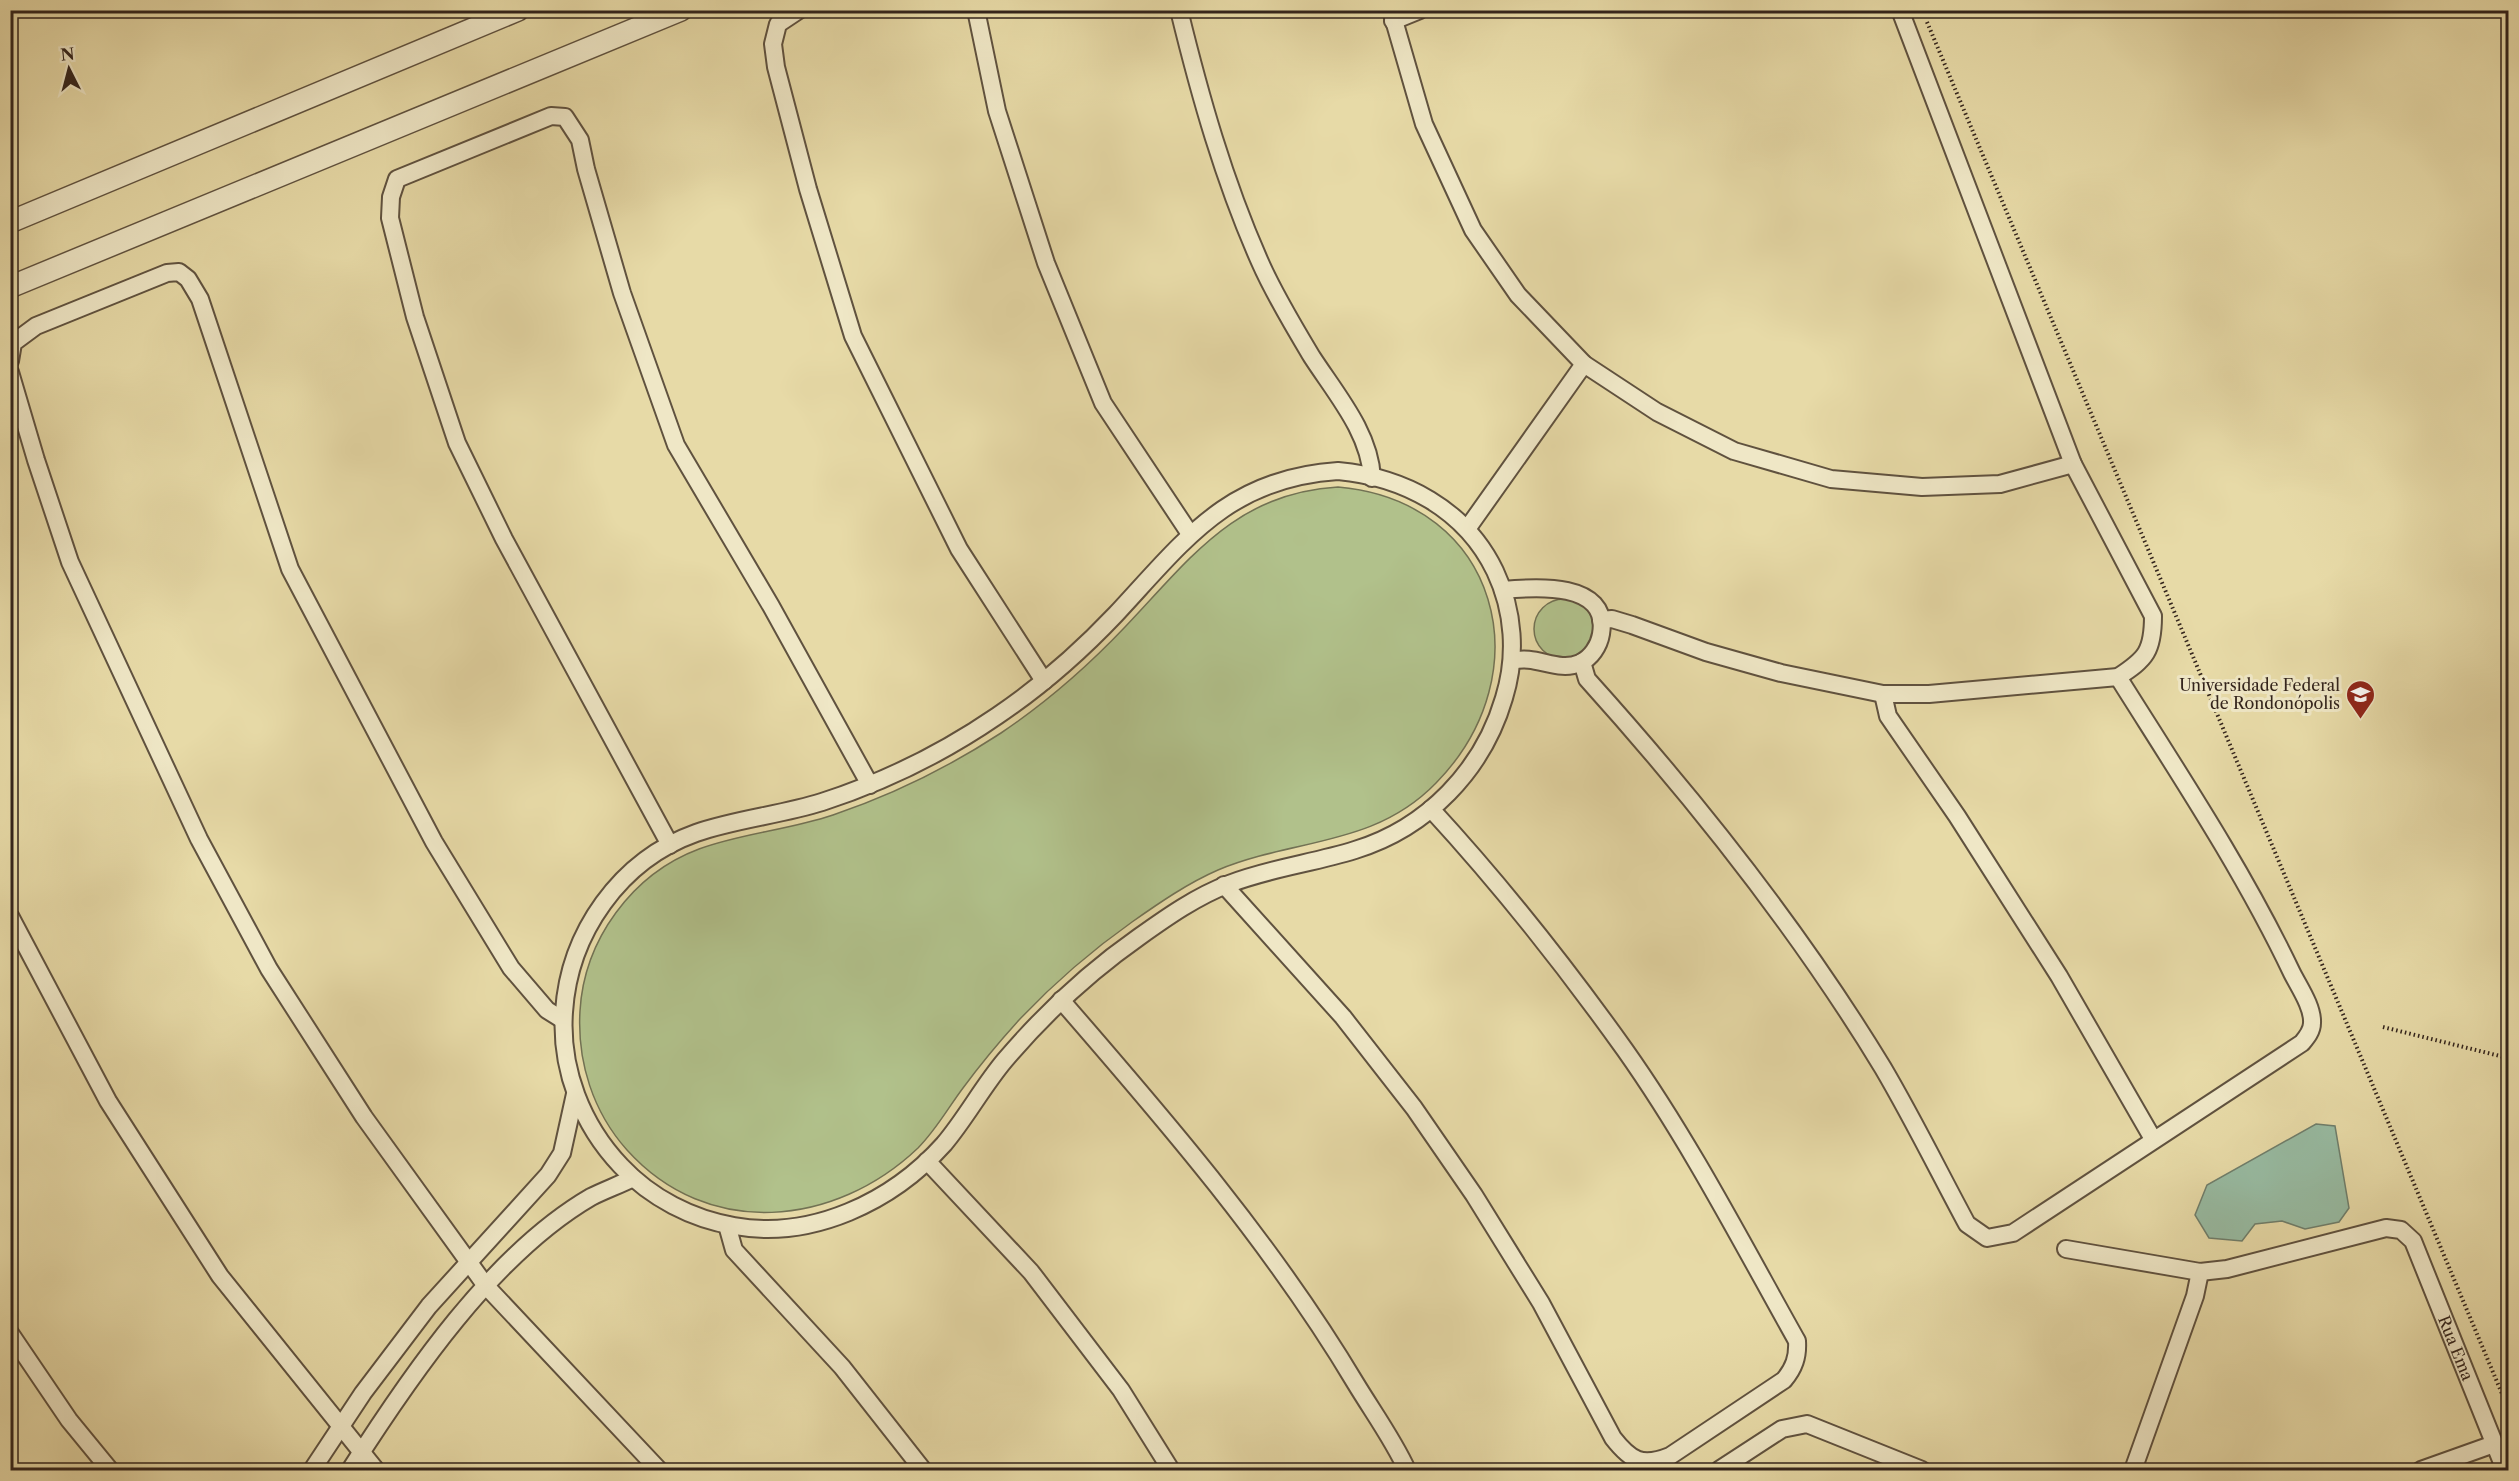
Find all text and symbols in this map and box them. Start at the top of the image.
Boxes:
north arrow [39,39,99,99]
text: N [59,43,75,65]
place label: Universidade Federal de Rondonópolis [2179,675,2340,713]
school or university icon: Universidade Federal de Rondonópolis [2345,678,2377,720]
street label: Rua Ema [2434,1312,2478,1384]

